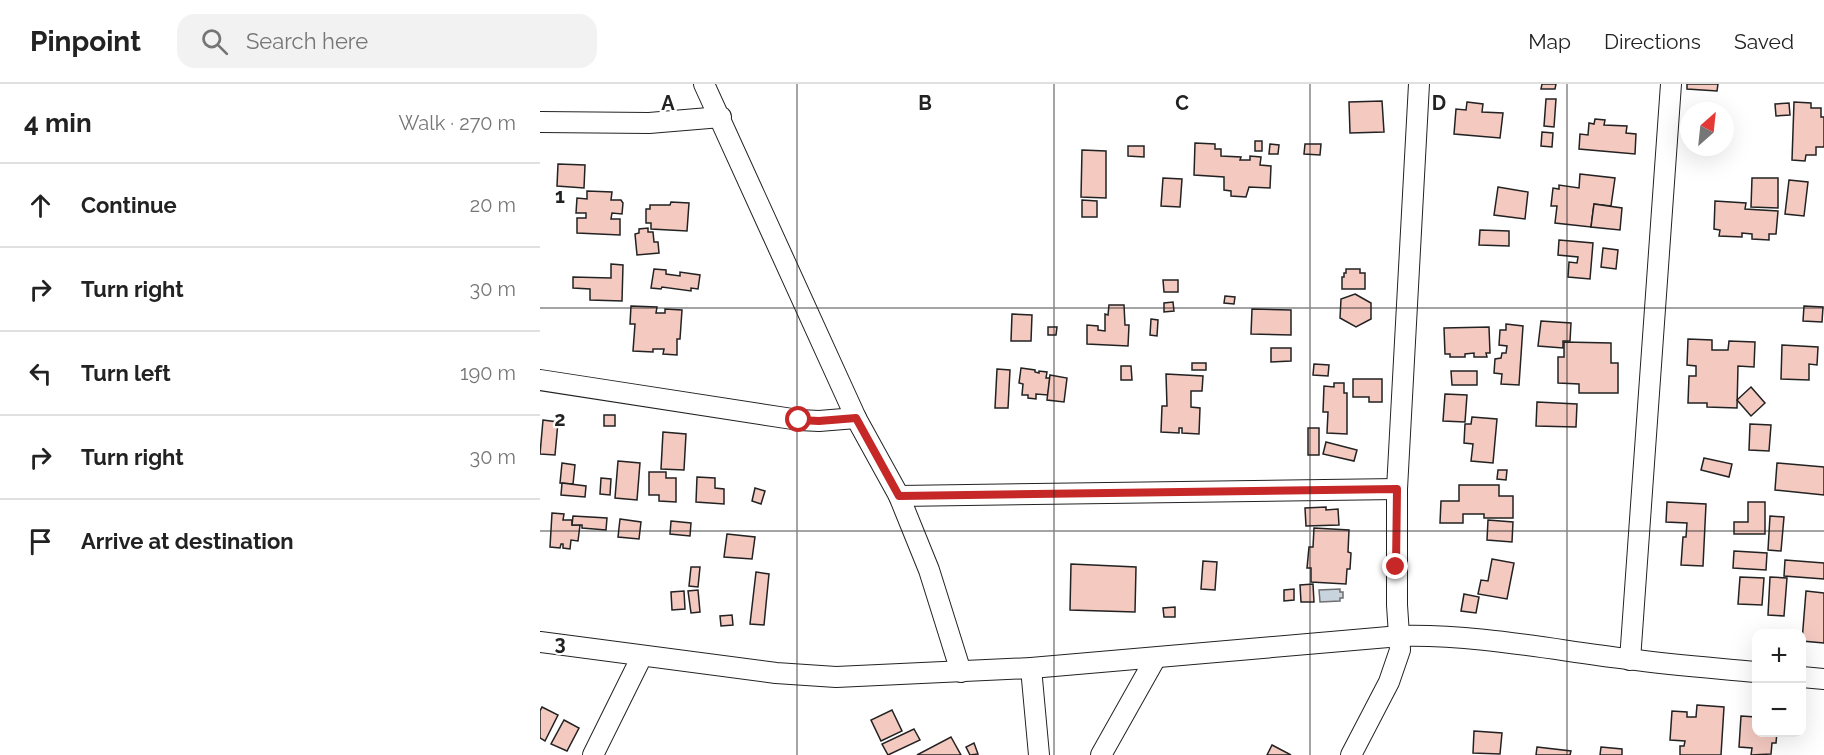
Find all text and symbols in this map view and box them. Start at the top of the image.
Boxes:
search box [177,14,597,68]
text: Pinpoint [30,25,141,58]
icon: search [198,25,231,58]
text: Search here [246,28,368,54]
text: Map [1528,29,1571,54]
text: Directions [1604,29,1701,54]
text: Saved [1734,29,1794,54]
text: A [661,91,675,115]
text: B [918,91,932,115]
text: C [1175,91,1189,115]
text: D [1432,91,1446,115]
north arrow [1680,102,1734,156]
text: 4 min [24,108,92,138]
text: Walk · 270 m [398,111,516,135]
text: 1 [555,184,565,208]
icon: ahead [24,189,57,222]
text: Continue [81,192,177,218]
text: 20 m [470,193,516,217]
icon: right [24,273,57,306]
text: Turn right [81,276,184,302]
text: 30 m [470,277,516,301]
icon: left [24,357,57,390]
text: Turn left [81,360,171,386]
text: 190 m [460,361,516,385]
route start [785,406,811,432]
text: 2 [554,407,566,431]
icon: right [24,441,57,474]
text: Turn right [81,444,184,470]
text: 30 m [470,445,516,469]
icon: arrive [24,525,57,558]
text: Arrive at destination [81,528,294,554]
route end [1382,553,1408,579]
map controls [1752,629,1806,737]
button: + [1752,629,1806,683]
text: 3 [554,631,566,655]
button: − [1752,683,1806,737]

